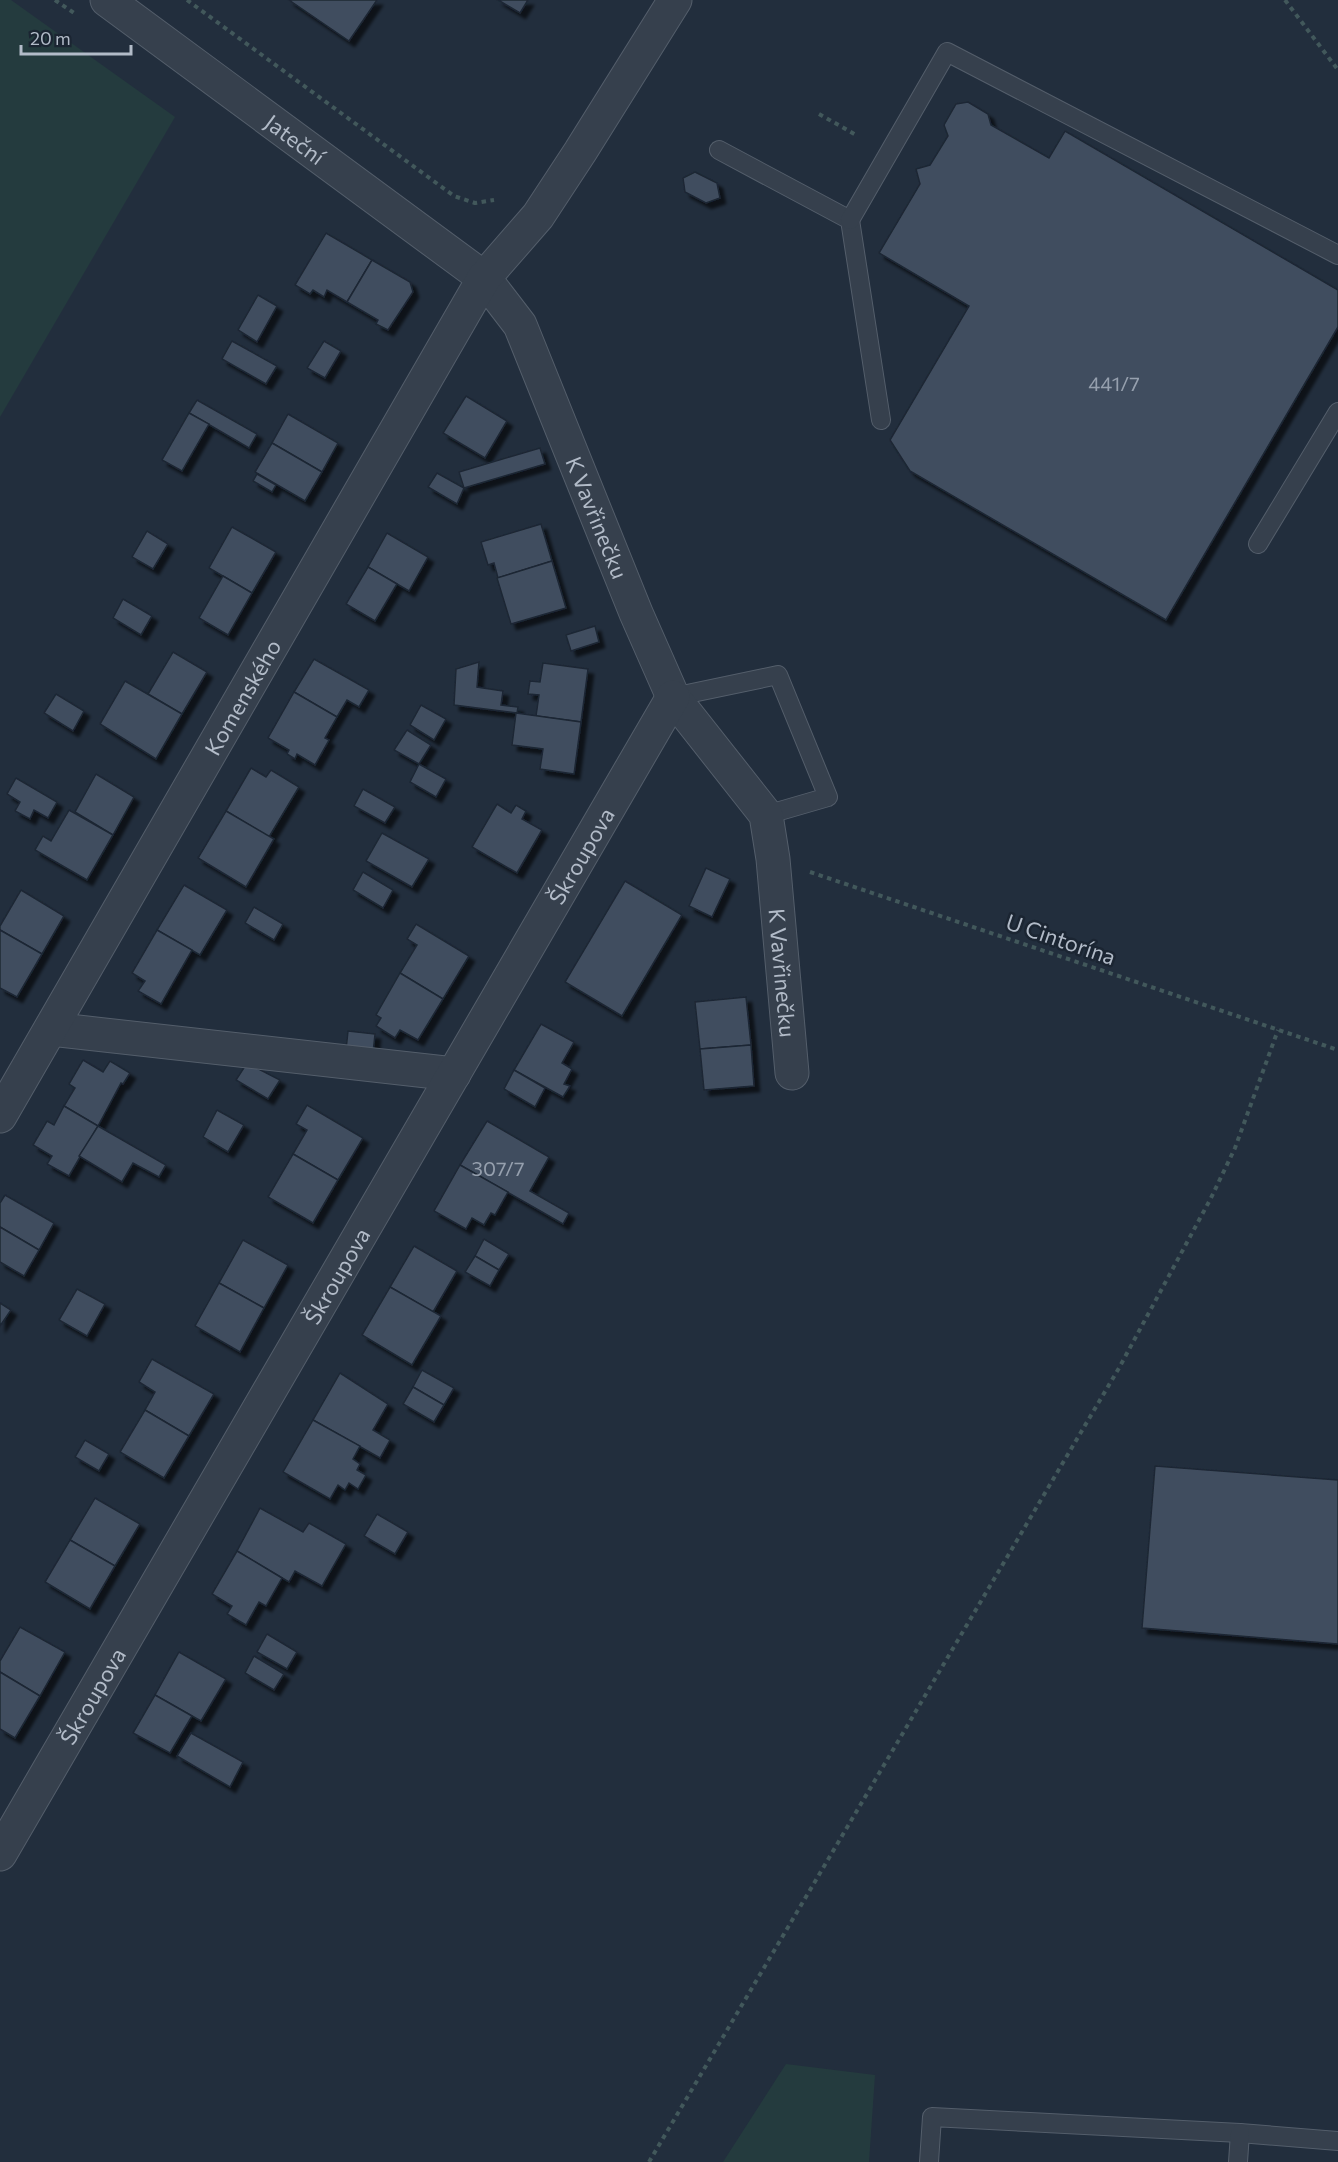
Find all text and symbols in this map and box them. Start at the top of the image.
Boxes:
scale bar [21,18,130,56]
text: 20 m [30,27,71,49]
street label: Jateční [260,108,332,171]
house number: 441/7 [1088,371,1140,395]
street label: K Vavřinečku [561,452,634,582]
street label: Komenského [198,634,286,760]
street label: Škroupova [542,803,619,909]
street label: K Vavřinečku [764,907,802,1038]
street label: U Cintorína [1003,908,1119,970]
house number: 307/7 [472,1156,524,1180]
street label: Škroupova [298,1223,375,1329]
street label: Škroupova [53,1643,131,1749]

